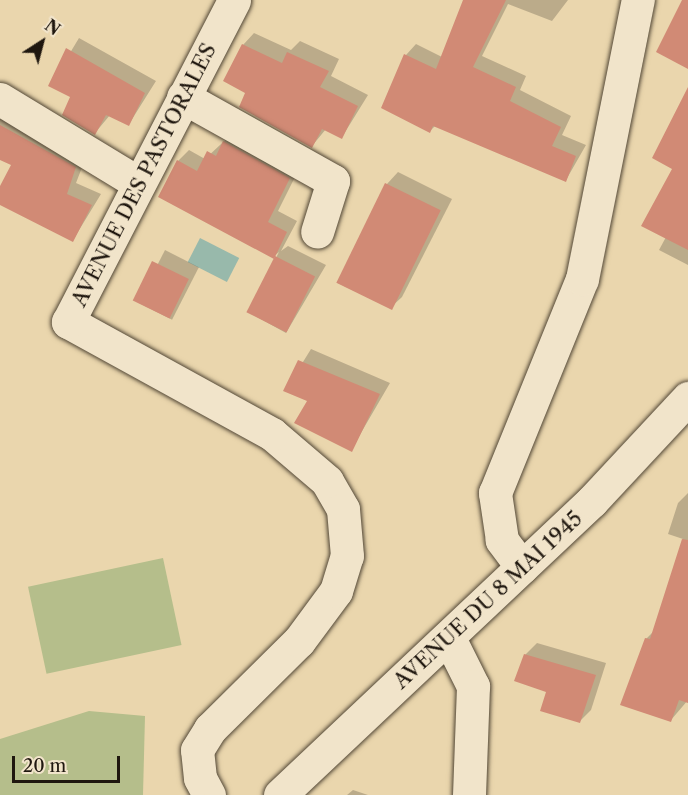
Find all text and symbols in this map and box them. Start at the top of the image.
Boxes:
north arrow [12,12,72,72]
text: N [41,15,64,40]
street label: AVENUE DES PASTORALES [66,39,222,311]
street label: AVENUE DU 8 MAI 1945 [388,506,588,694]
scale bar [15,744,123,782]
text: 20 m [23,755,66,777]

